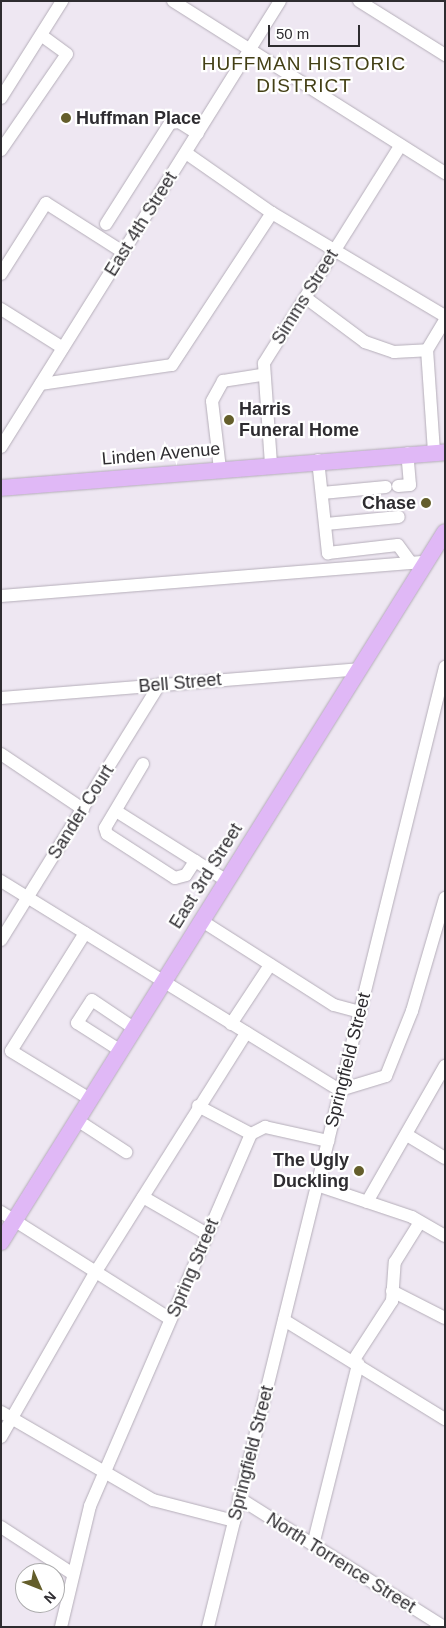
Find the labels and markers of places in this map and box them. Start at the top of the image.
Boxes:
place label: Huffman Place [76,107,201,129]
marker: Huffman Place [60,112,72,124]
place label: Harris Funeral Home [239,399,359,442]
marker: Harris Funeral Home [223,414,235,426]
place label: Chase [362,492,416,514]
marker: Chase [420,497,432,509]
place label: The Ugly Duckling [273,1150,349,1192]
marker: The Ugly Duckling [353,1165,365,1177]

